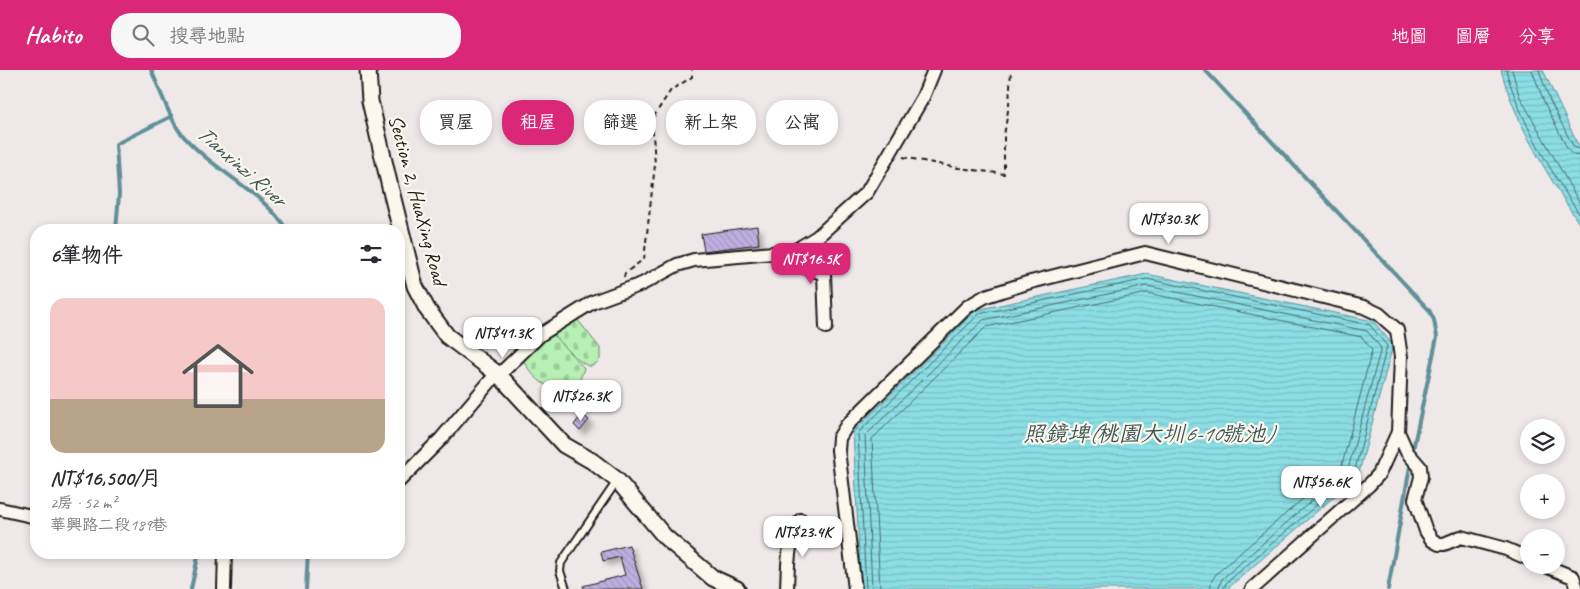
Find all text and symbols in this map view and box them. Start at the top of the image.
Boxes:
search box [111,13,461,58]
text: Habito [25,20,81,50]
icon: search [129,21,157,49]
text: 搜尋地點 [169,24,246,48]
text: 地圖 [1391,25,1427,47]
text: 圖層 [1455,25,1491,47]
text: 分享 [1519,25,1555,47]
chip: 買屋 [420,100,492,145]
chip: 租屋 [502,100,574,145]
chip: 篩選 [584,100,656,145]
chip: 新上架 [666,100,756,145]
chip: 公寓 [766,100,838,145]
street label: Section 2, HuaXing Road [383,112,454,290]
water label: Tianxinzi River [191,119,295,215]
pin: NT$30.3K [1117,202,1221,245]
text: NT$30.3K [1140,209,1198,229]
icon: filters [357,240,385,268]
text: 6筆物件 [50,242,123,268]
pin: NT$16.5K [759,242,863,285]
text: NT$16.5K [782,249,840,269]
pin: NT$41.3K [451,316,555,359]
text: NT$41.3K [474,323,532,343]
icon: home [173,331,263,421]
pin: NT$26.3K [529,380,633,422]
text: NT$26.3K [552,386,610,406]
map controls [1520,419,1565,574]
button: layers [1520,419,1565,464]
water label: 照鏡埤(桃園大圳6-10號池) [1023,420,1277,448]
text: NT$16,500/月 [50,465,162,491]
pin: NT$56.6K [1269,466,1373,508]
text: NT$56.6K [1292,472,1350,492]
button: + [1520,474,1565,519]
text: 2房 · 52 m² [50,493,116,513]
text: 華興路二段189巷 [50,515,168,535]
pin: NT$23.4K [751,516,855,558]
text: NT$23.4K [774,522,832,542]
button: − [1520,529,1565,574]

